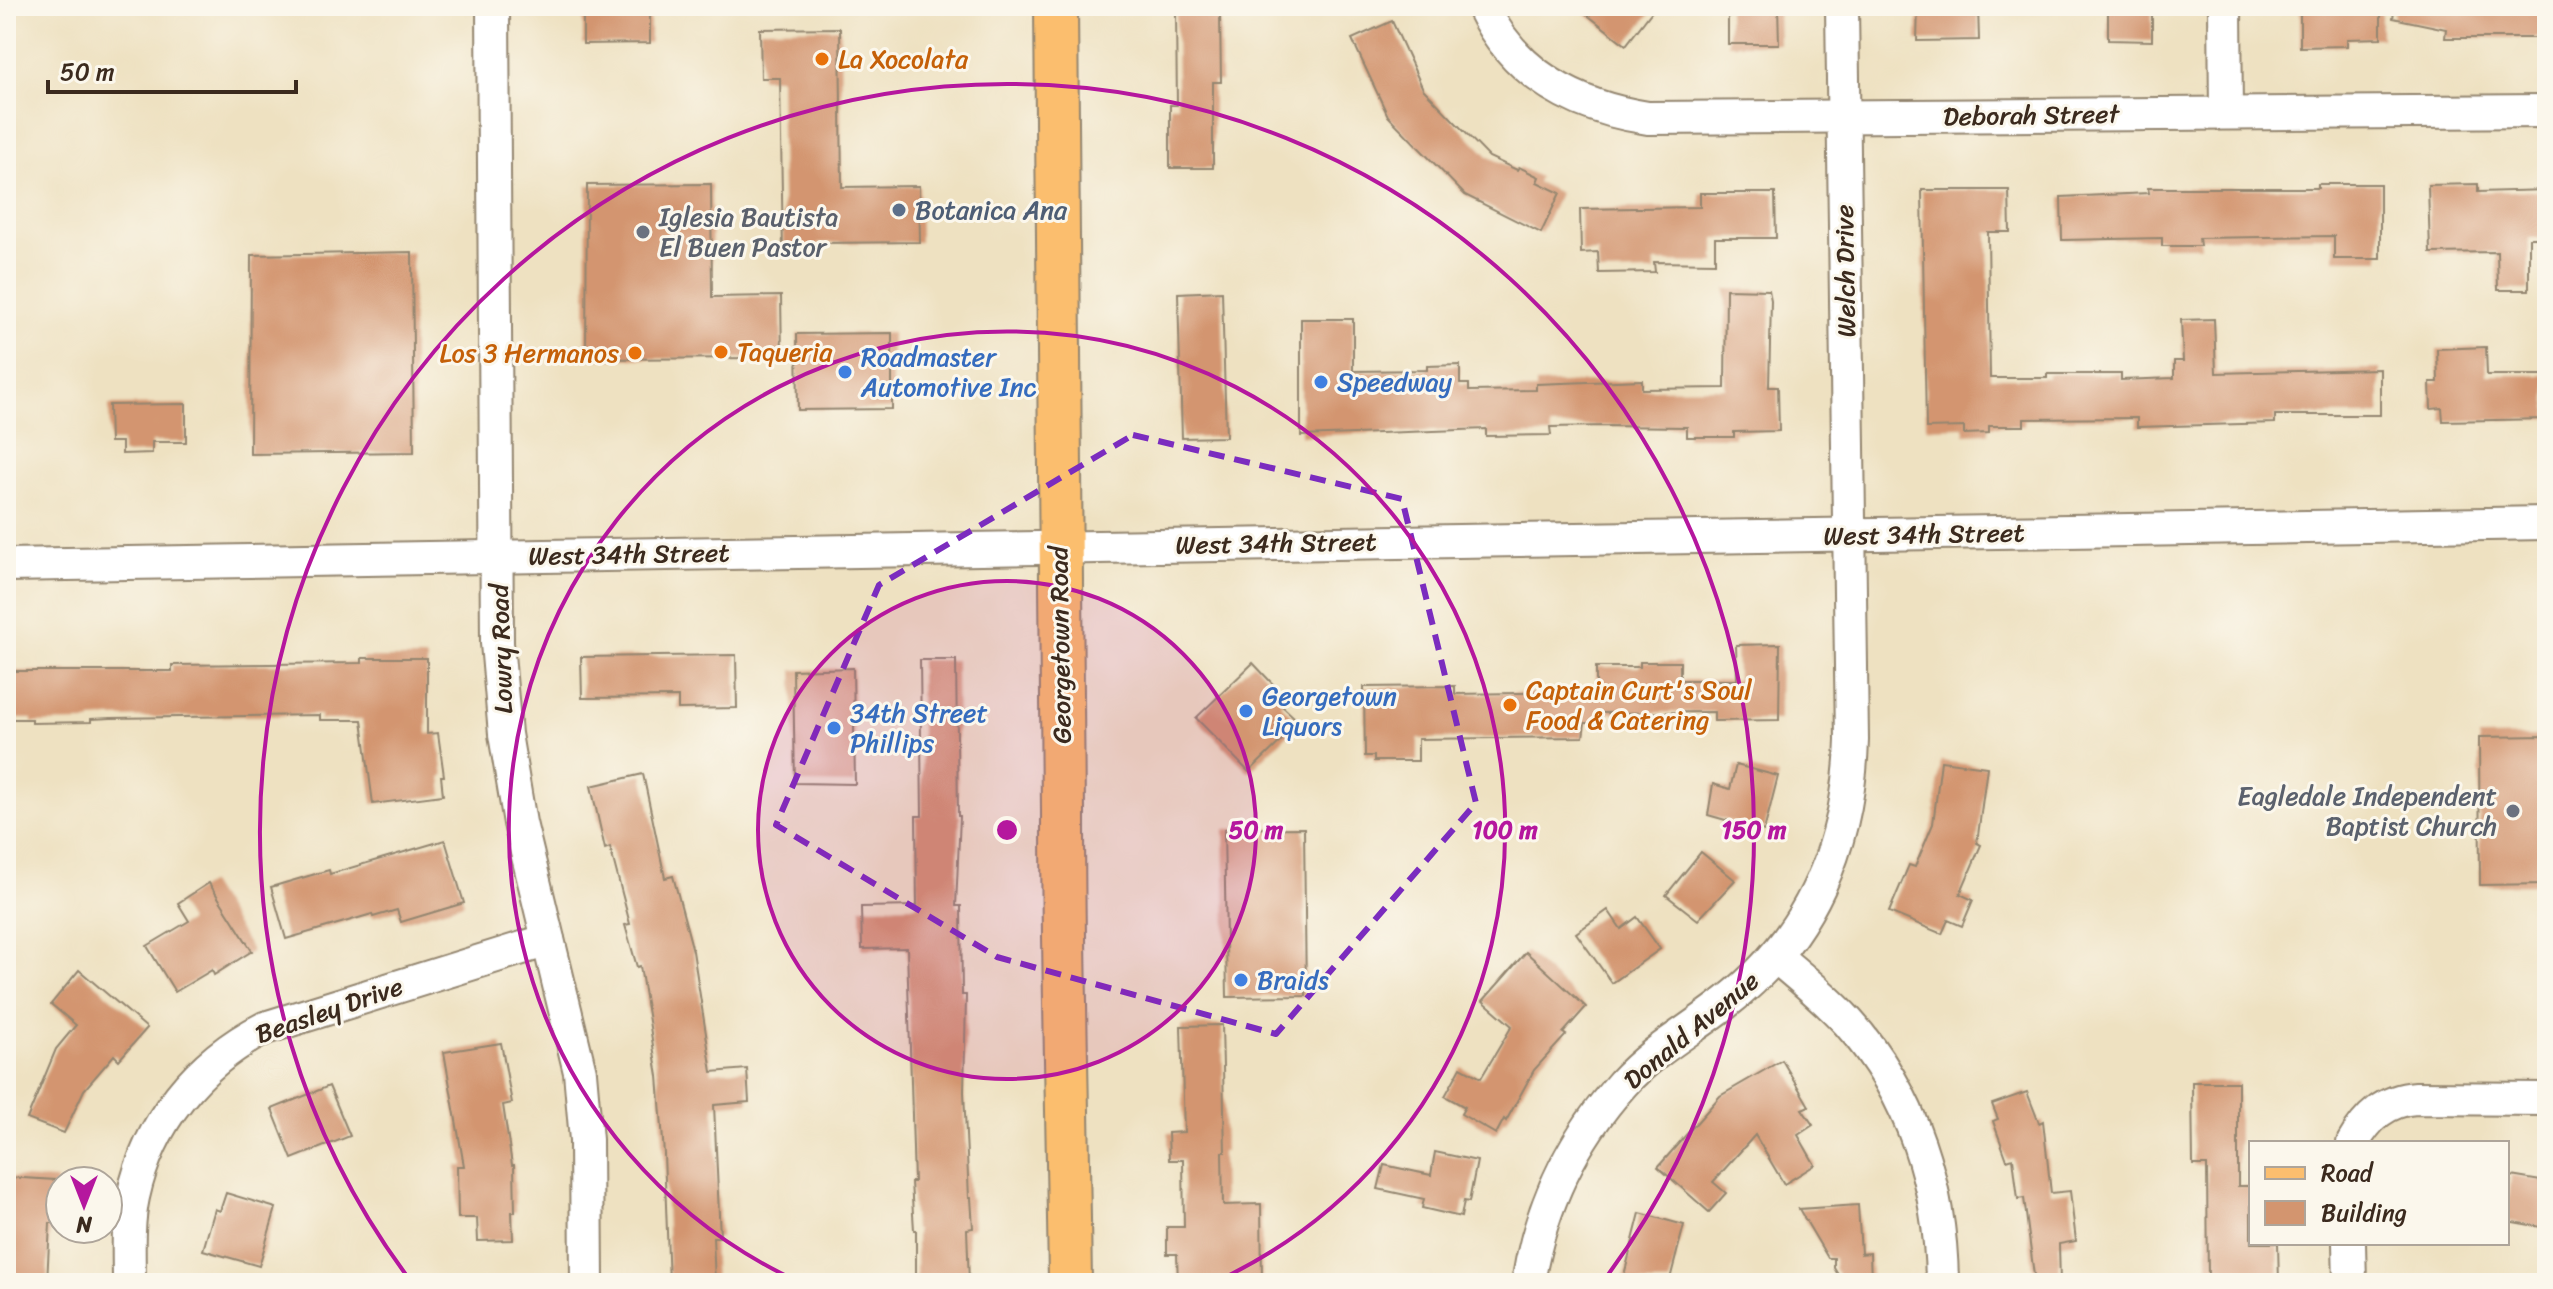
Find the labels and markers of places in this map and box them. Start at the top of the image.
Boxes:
place label: La Xocolata [838,36,969,82]
marker: La Xocolata [813,50,831,68]
place label: Botanica Ana [915,187,1068,233]
place label: Iglesia Bautista El Buen Pastor [658,194,838,270]
marker: Botanica Ana [890,201,908,219]
marker: Iglesia Bautista El Buen Pastor [634,223,652,241]
place label: Taqueria [737,329,833,375]
place label: Los 3 Hermanos [439,330,619,376]
place label: Roadmaster Automotive Inc [860,334,1037,410]
marker: Taqueria [712,343,730,361]
marker: Los 3 Hermanos [626,344,644,362]
place label: Speedway [1337,359,1453,405]
marker: Roadmaster Automotive Inc [836,363,854,381]
marker: Speedway [1312,373,1330,391]
place label: Captain Curt's Soul Food & Catering [1526,667,1752,743]
place label: Georgetown Liquors [1262,673,1397,749]
place label: 34th Street Phillips [850,690,988,766]
marker: Captain Curt's Soul Food & Catering [1501,696,1519,714]
marker: Georgetown Liquors [1237,702,1255,720]
marker: 34th Street Phillips [825,719,843,737]
place label: Eagledale Independent Baptist Church [2237,773,2497,849]
marker: Eagledale Independent Baptist Church [2504,802,2522,820]
centre of rings [993,816,1021,844]
place label: Braids [1257,957,1329,1003]
marker: Braids [1232,971,1250,989]

